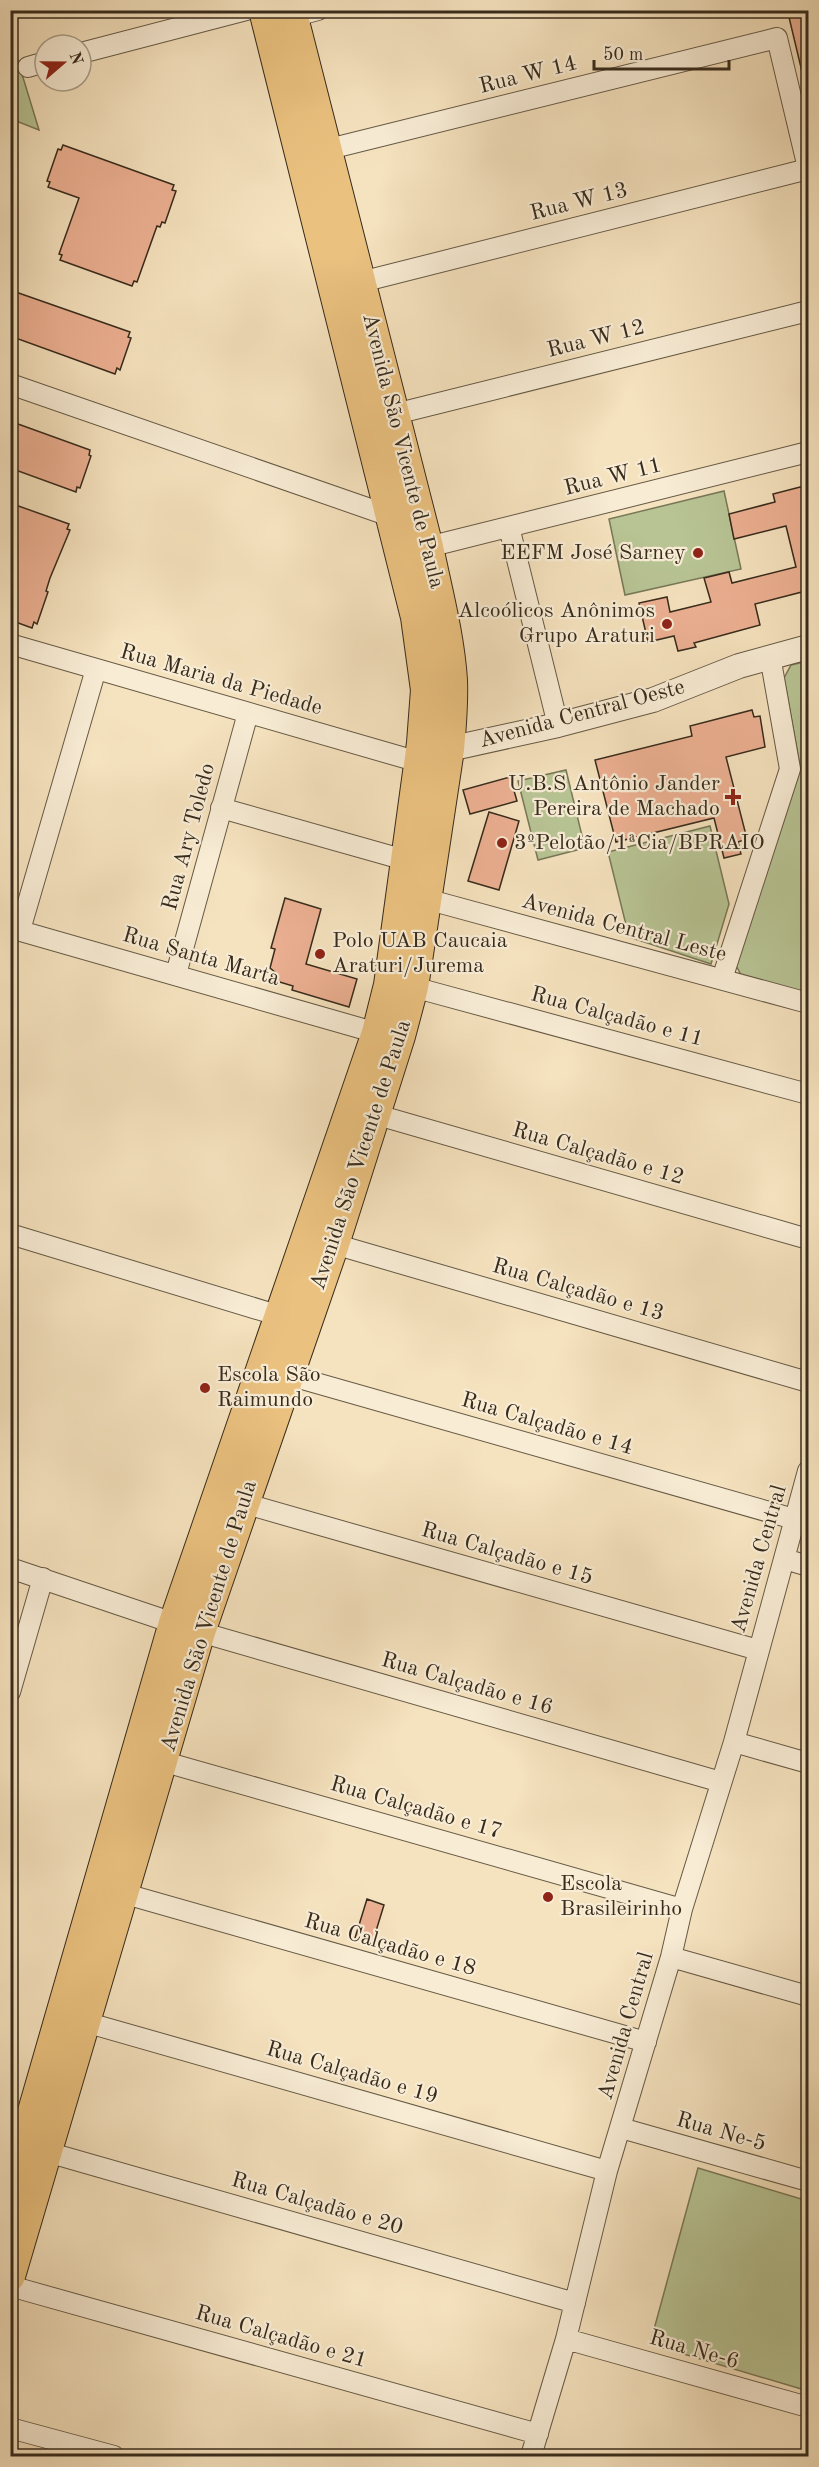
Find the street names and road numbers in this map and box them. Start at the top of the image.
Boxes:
street label: Rua W 14 [477,52,579,98]
street label: Rua W 13 [528,179,630,225]
street label: Avenida São Vicente de Paula [358,311,448,591]
street label: Rua W 12 [545,316,647,362]
street label: Rua W 11 [562,454,664,500]
street label: Rua Maria da Piedade [117,641,325,719]
street label: Avenida Central Oeste [477,676,687,752]
street label: Rua Ary Toledo [159,761,219,913]
street label: Avenida Central Leste [519,890,729,966]
street label: Rua Santa Marta [120,924,282,990]
street label: Rua Calçadão e 11 [528,983,706,1051]
street label: Avenida São Vicente de Paula [307,1017,415,1293]
street label: Rua Calçadão e 12 [510,1119,686,1189]
street label: Rua Calçadão e 13 [490,1255,666,1325]
street label: Rua Calçadão e 14 [459,1389,635,1459]
street label: Avenida São Vicente de Paula [157,1477,261,1754]
street label: Avenida Central [727,1483,791,1635]
street label: Rua Calçadão e 15 [419,1519,595,1589]
street label: Rua Calçadão e 16 [379,1649,555,1719]
street label: Rua Calçadão e 17 [328,1773,504,1843]
street label: Rua Calçadão e 18 [302,1910,478,1980]
street label: Avenida Central [594,1950,658,2102]
street label: Rua Calçadão e 19 [264,2038,440,2108]
street label: Rua Ne-5 [674,2109,768,2155]
street label: Rua Calçadão e 20 [229,2169,405,2239]
street label: Rua Calçadão e 21 [193,2302,369,2372]
street label: Rua Ne-6 [647,2327,741,2373]

